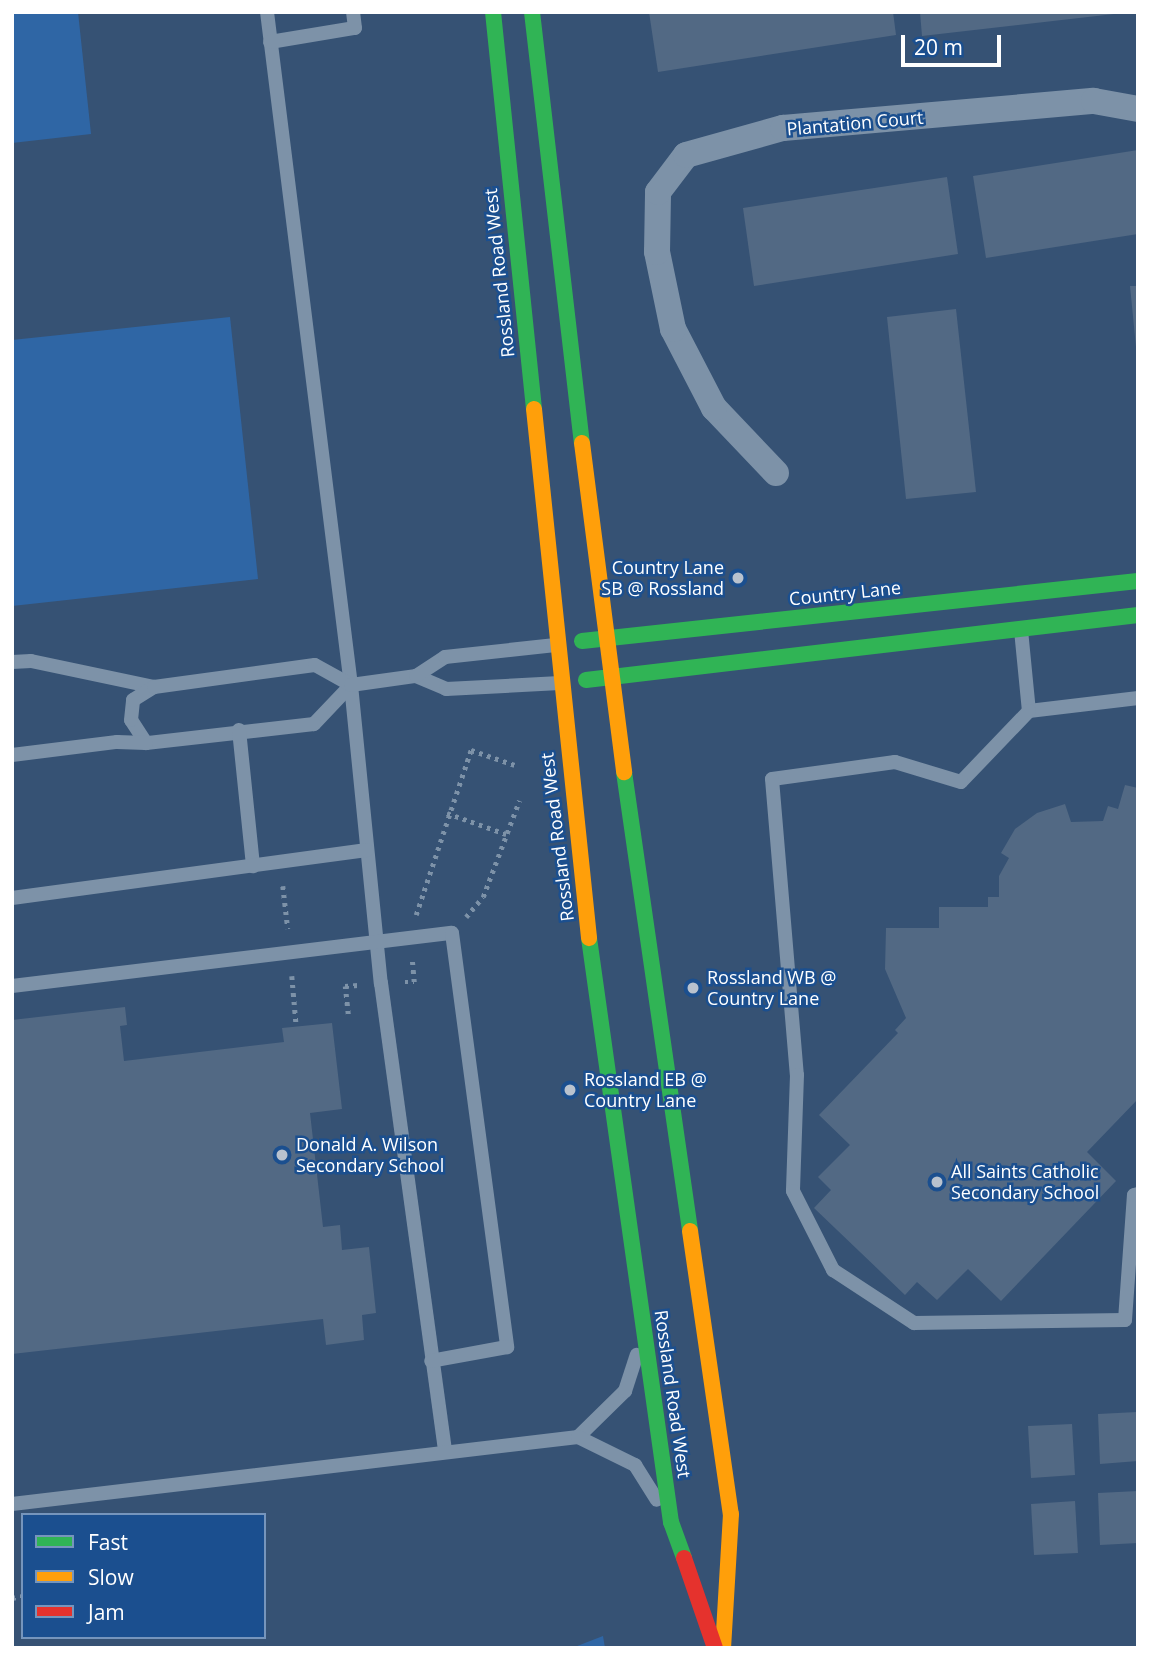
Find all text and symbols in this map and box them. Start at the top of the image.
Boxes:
scale bar [905,21,1005,65]
text: 20 m [914,33,963,61]
street label: Plantation Court [786,106,924,140]
street label: Rossland Road West [479,187,519,359]
place label: Country Lane SB @ Rossland [601,557,724,600]
marker: Country Lane SB @ Rossland [730,570,746,586]
street label: Country Lane [788,576,902,610]
street label: Rossland Road West [536,751,578,923]
place label: Rossland WB @ Country Lane [707,967,836,1010]
marker: Rossland WB @ Country Lane [685,980,701,996]
place label: Rossland EB @ Country Lane [584,1069,707,1112]
marker: Rossland EB @ Country Lane [562,1082,578,1098]
place label: Donald A. Wilson Secondary School [296,1134,444,1176]
marker: Donald A. Wilson Secondary School [274,1147,290,1163]
place label: All Saints Catholic Secondary School [951,1161,1099,1204]
marker: All Saints Catholic Secondary School [929,1174,945,1190]
street label: Rossland Road West [650,1308,696,1480]
legend [21,1513,266,1639]
text: Fast [88,1528,128,1556]
text: Slow [88,1563,134,1591]
text: Jam [88,1598,125,1626]

